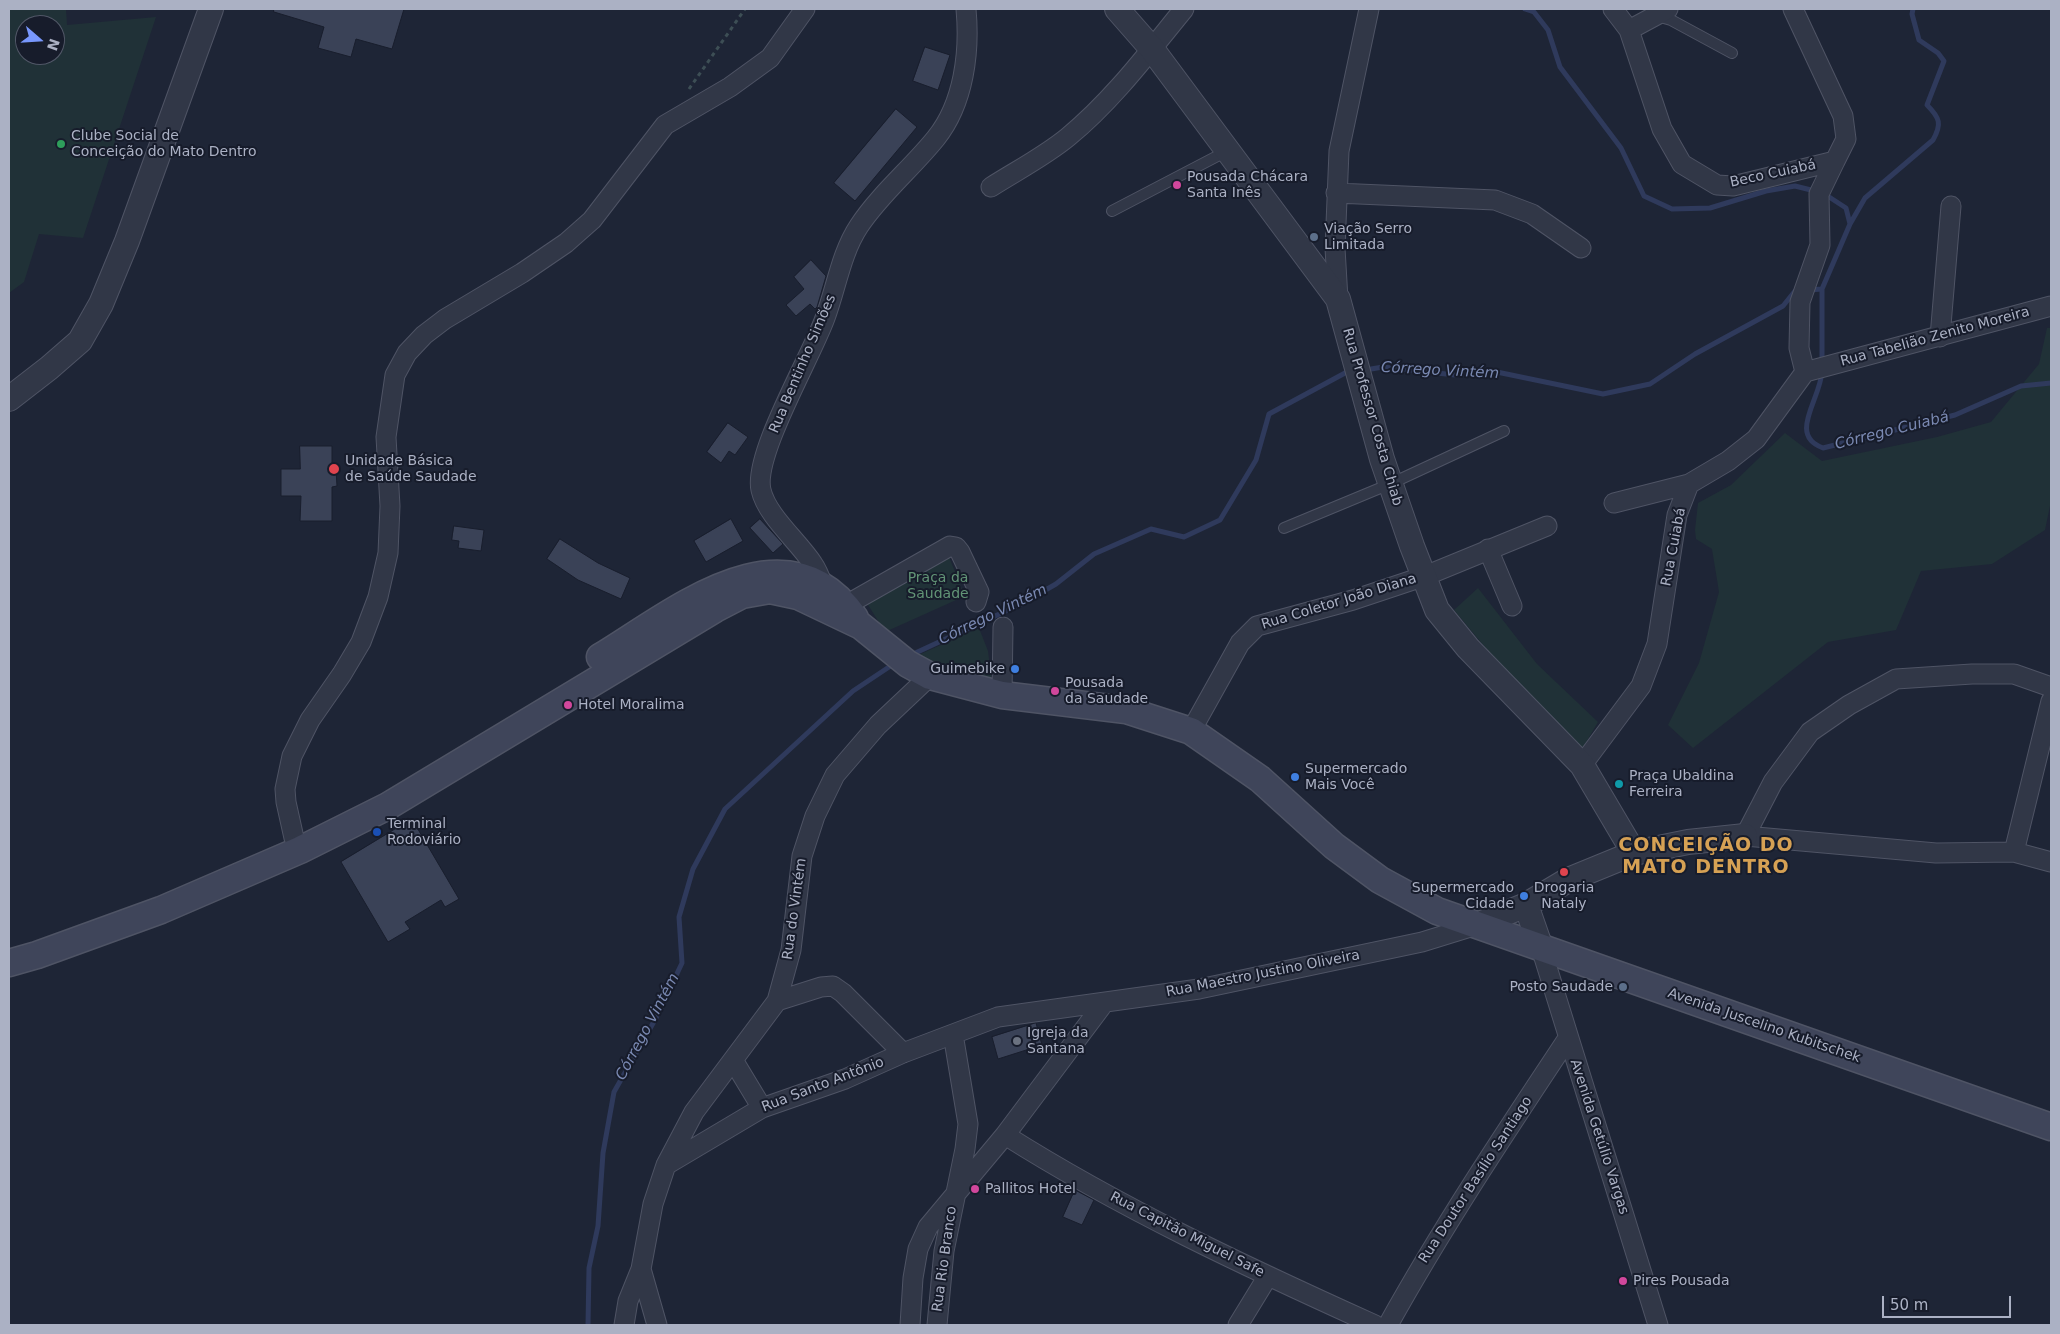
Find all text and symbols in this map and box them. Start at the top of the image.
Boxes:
north arrow [15,15,65,65]
text: N [44,36,63,53]
place label: Clube Social de Conceição do Mato Dentro [71,128,257,160]
marker: Clube Social de Conceição do Mato Dentro [55,138,67,150]
street label: Beco Cuiabá [1728,157,1818,191]
place label: Pousada Chácara Santa Inês [1187,169,1308,202]
marker: Pousada Chácara Santa Inês [1171,179,1183,191]
place label: Viação Serro Limitada [1324,221,1412,253]
marker: Viação Serro Limitada [1308,231,1320,243]
street label: Rua Bentinho Simões [766,292,840,436]
street label: Rua Tabelião Zenito Moreira [1839,304,2031,370]
street label: Rua Professor Costa Chiab [1339,326,1405,508]
water label: Córrego Vintém [1380,359,1500,383]
water label: Córrego Cuiabá [1833,408,1951,454]
place label: Unidade Básica de Saúde Saudade [345,453,477,486]
marker: Unidade Básica de Saúde Saudade [327,462,341,476]
street label: Rua Cuiabá [1658,506,1690,588]
park label: Praça da Saudade [907,570,969,602]
street label: Rua Coletor João Diana [1260,570,1418,634]
water label: Córrego Vintém [936,581,1050,649]
place label: Guimebike [930,661,1005,677]
marker: Guimebike [1009,663,1021,675]
place label: Pousada da Saudade [1065,675,1148,708]
marker: Pousada da Saudade [1049,685,1061,697]
place label: Hotel Moralima [578,697,685,713]
marker: Hotel Moralima [562,699,574,711]
place label: Supermercado Mais Você [1305,761,1407,794]
place label: Praça Ubaldina Ferreira [1629,768,1734,800]
marker: Supermercado Mais Você [1289,771,1301,783]
marker: Praça Ubaldina Ferreira [1613,778,1625,790]
place label: Terminal Rodoviário [387,816,461,849]
marker: Terminal Rodoviário [371,826,383,838]
district label: CONCEIÇÃO DO MATO DENTRO [1617,835,1795,879]
street label: Rua do Vintém [780,857,810,961]
marker: Drogaria Nataly [1558,866,1570,878]
place label: Supermercado Cidade [1412,880,1514,912]
place label: Drogaria Nataly [1534,880,1594,912]
marker: Supermercado Cidade [1518,890,1530,902]
street label: Rua Maestro Justino Oliveira [1165,947,1361,1001]
water label: Córrego Vintém [612,971,684,1083]
place label: Posto Saudade [1509,979,1613,995]
marker: Posto Saudade [1617,981,1629,993]
street label: Avenida Juscelino Kubitschek [1665,985,1863,1067]
place label: Igreja da Santana [1027,1025,1088,1058]
marker: Igreja da Santana [1011,1035,1023,1047]
street label: Rua Santo Antônio [759,1054,887,1116]
street label: Avenida Getúlio Vargas [1566,1057,1632,1217]
street label: Rua Doutor Basílio Santiago [1416,1093,1536,1267]
place label: Pallitos Hotel [985,1181,1076,1197]
marker: Pallitos Hotel [969,1183,981,1195]
street label: Rua Capitão Miguel Safe [1107,1189,1267,1281]
street label: Rua Rio Branco [929,1205,961,1313]
place label: Pires Pousada [1633,1273,1730,1289]
marker: Pires Pousada [1617,1275,1629,1287]
scale bar [1885,1286,2014,1318]
text: 50 m [1890,1296,1928,1314]

